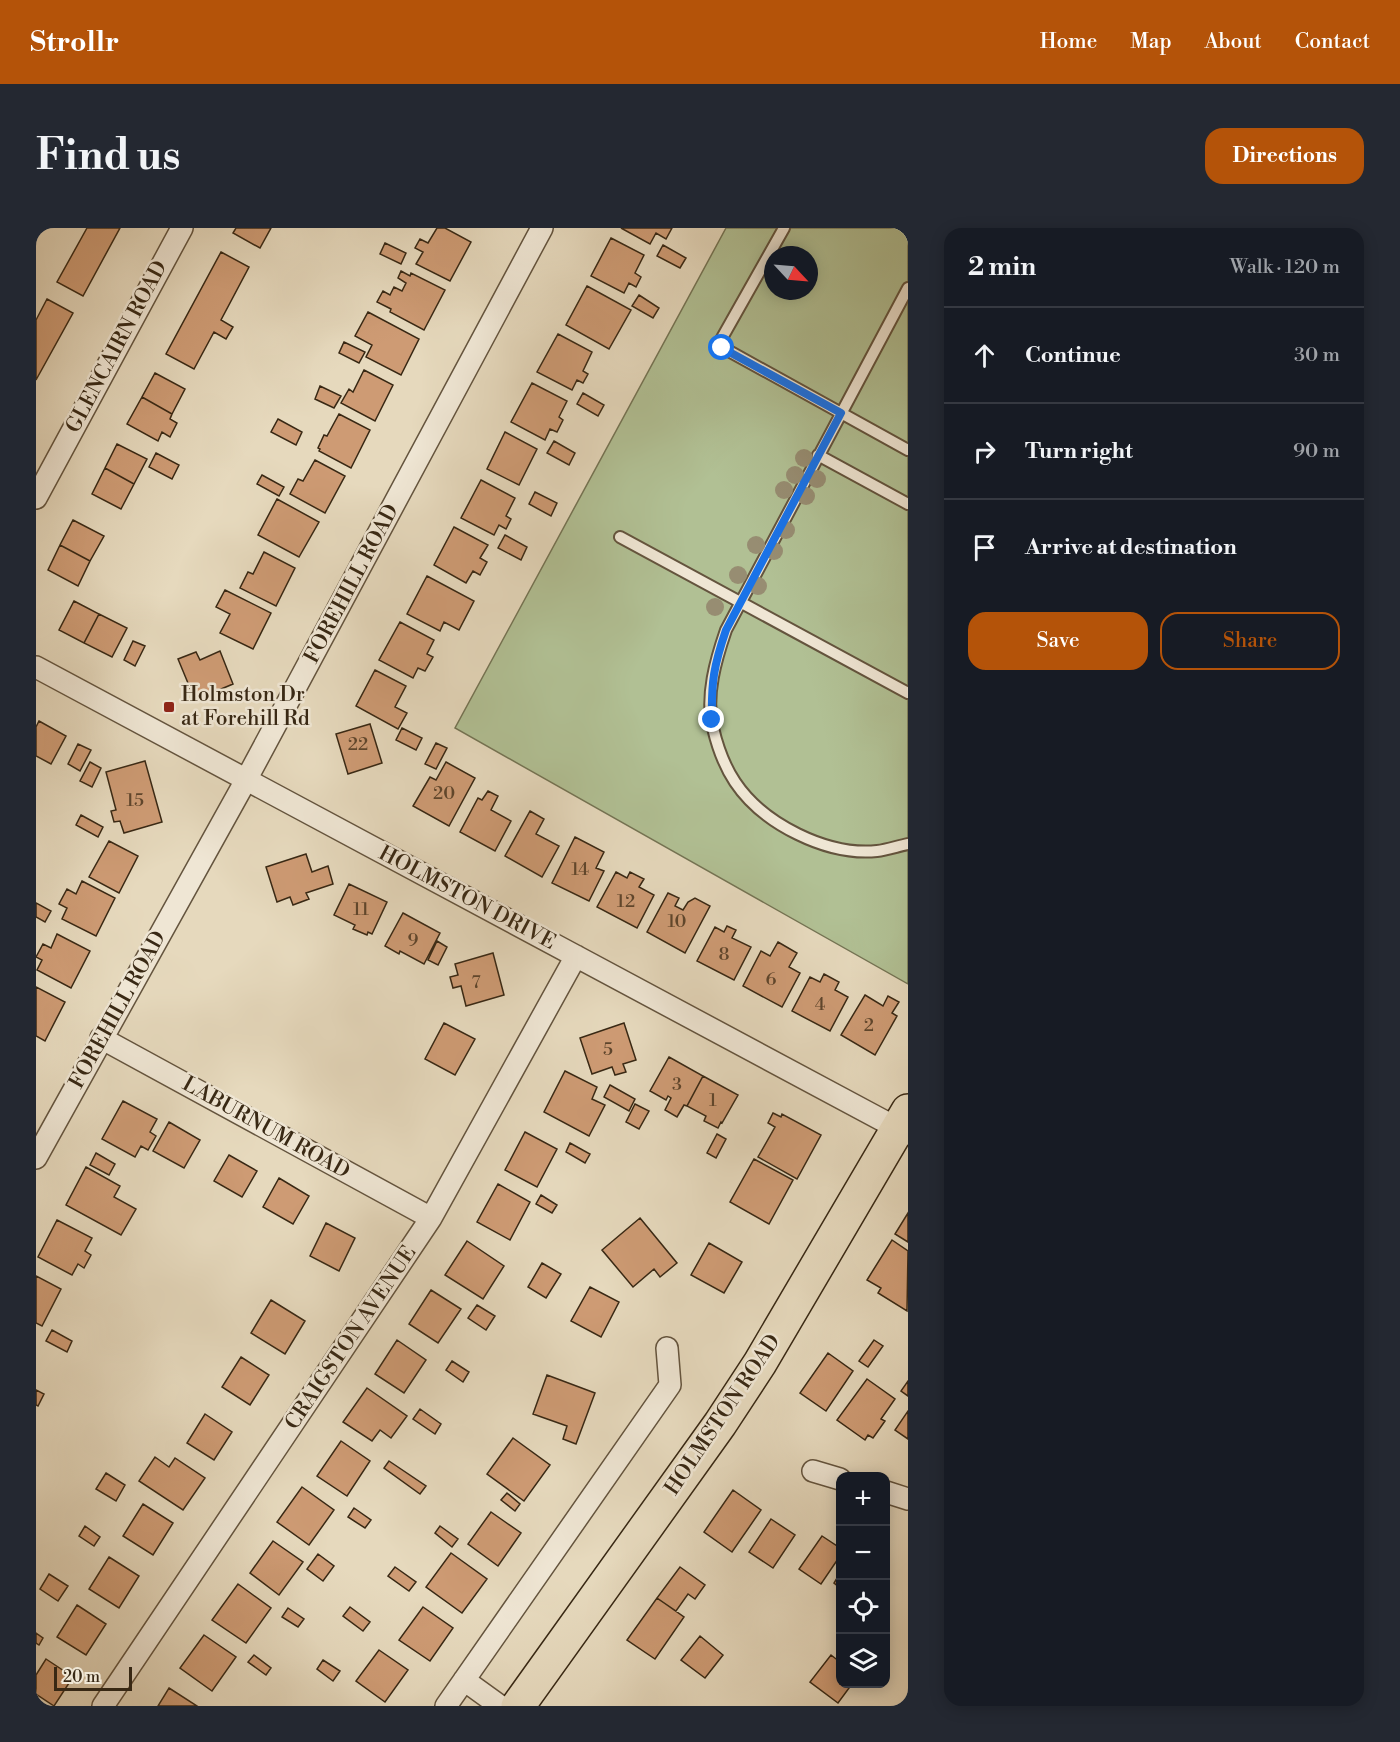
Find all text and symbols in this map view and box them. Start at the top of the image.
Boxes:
text: Strollr [30,25,119,60]
text: Home [1040,29,1097,55]
text: Map [1130,29,1172,55]
text: About [1205,29,1262,55]
text: Contact [1295,29,1370,55]
button: Directions [1205,128,1364,184]
text: Find us [36,130,180,183]
north arrow [764,246,818,300]
text: 2 min [968,251,1036,283]
text: Walk · 120 m [1230,255,1340,280]
street label: GLENCAIRN ROAD [61,256,173,438]
route start [708,334,734,360]
icon: ahead [968,339,1001,372]
text: Continue [1025,342,1121,369]
text: 30 m [1294,343,1340,368]
icon: right [968,435,1001,468]
text: Turn right [1025,438,1133,465]
text: 90 m [1293,439,1340,464]
street label: FOREHILL ROAD [299,500,405,668]
icon: arrive [968,531,1001,564]
text: Arrive at destination [1025,534,1237,561]
button: Save [968,612,1148,670]
button: Share [1160,612,1340,670]
place label: Holmston Dr at Forehill Rd [181,682,310,732]
marker: Holmston Dr at Forehill Rd [162,700,176,714]
route end [698,706,724,732]
house number: 22 [348,733,368,756]
house number: 20 [433,782,455,805]
house number: 15 [126,789,144,812]
street label: HOLMSTON DRIVE [374,840,560,956]
house number: 14 [571,858,589,881]
house number: 12 [617,890,635,913]
house number: 11 [353,898,369,921]
house number: 10 [667,910,687,933]
street label: FOREHILL ROAD [64,927,172,1093]
house number: 9 [408,929,419,952]
house number: 8 [718,943,730,966]
house number: 6 [766,968,777,991]
house number: 7 [471,971,481,994]
house number: 4 [815,993,826,1016]
house number: 2 [864,1014,874,1037]
house number: 5 [603,1038,613,1061]
street label: LABURNUM ROAD [178,1071,354,1185]
house number: 3 [672,1073,682,1096]
house number: 1 [709,1089,717,1112]
street label: CRAIGSTON AVENUE [280,1241,422,1435]
street label: HOLMSTON ROAD [659,1329,787,1501]
map controls [836,1472,890,1688]
button: + [836,1472,890,1526]
button: − [836,1526,890,1580]
button: locate [836,1580,890,1634]
button: layers [836,1634,890,1688]
scale bar [54,1664,132,1692]
text: 20 m [63,1667,100,1687]

